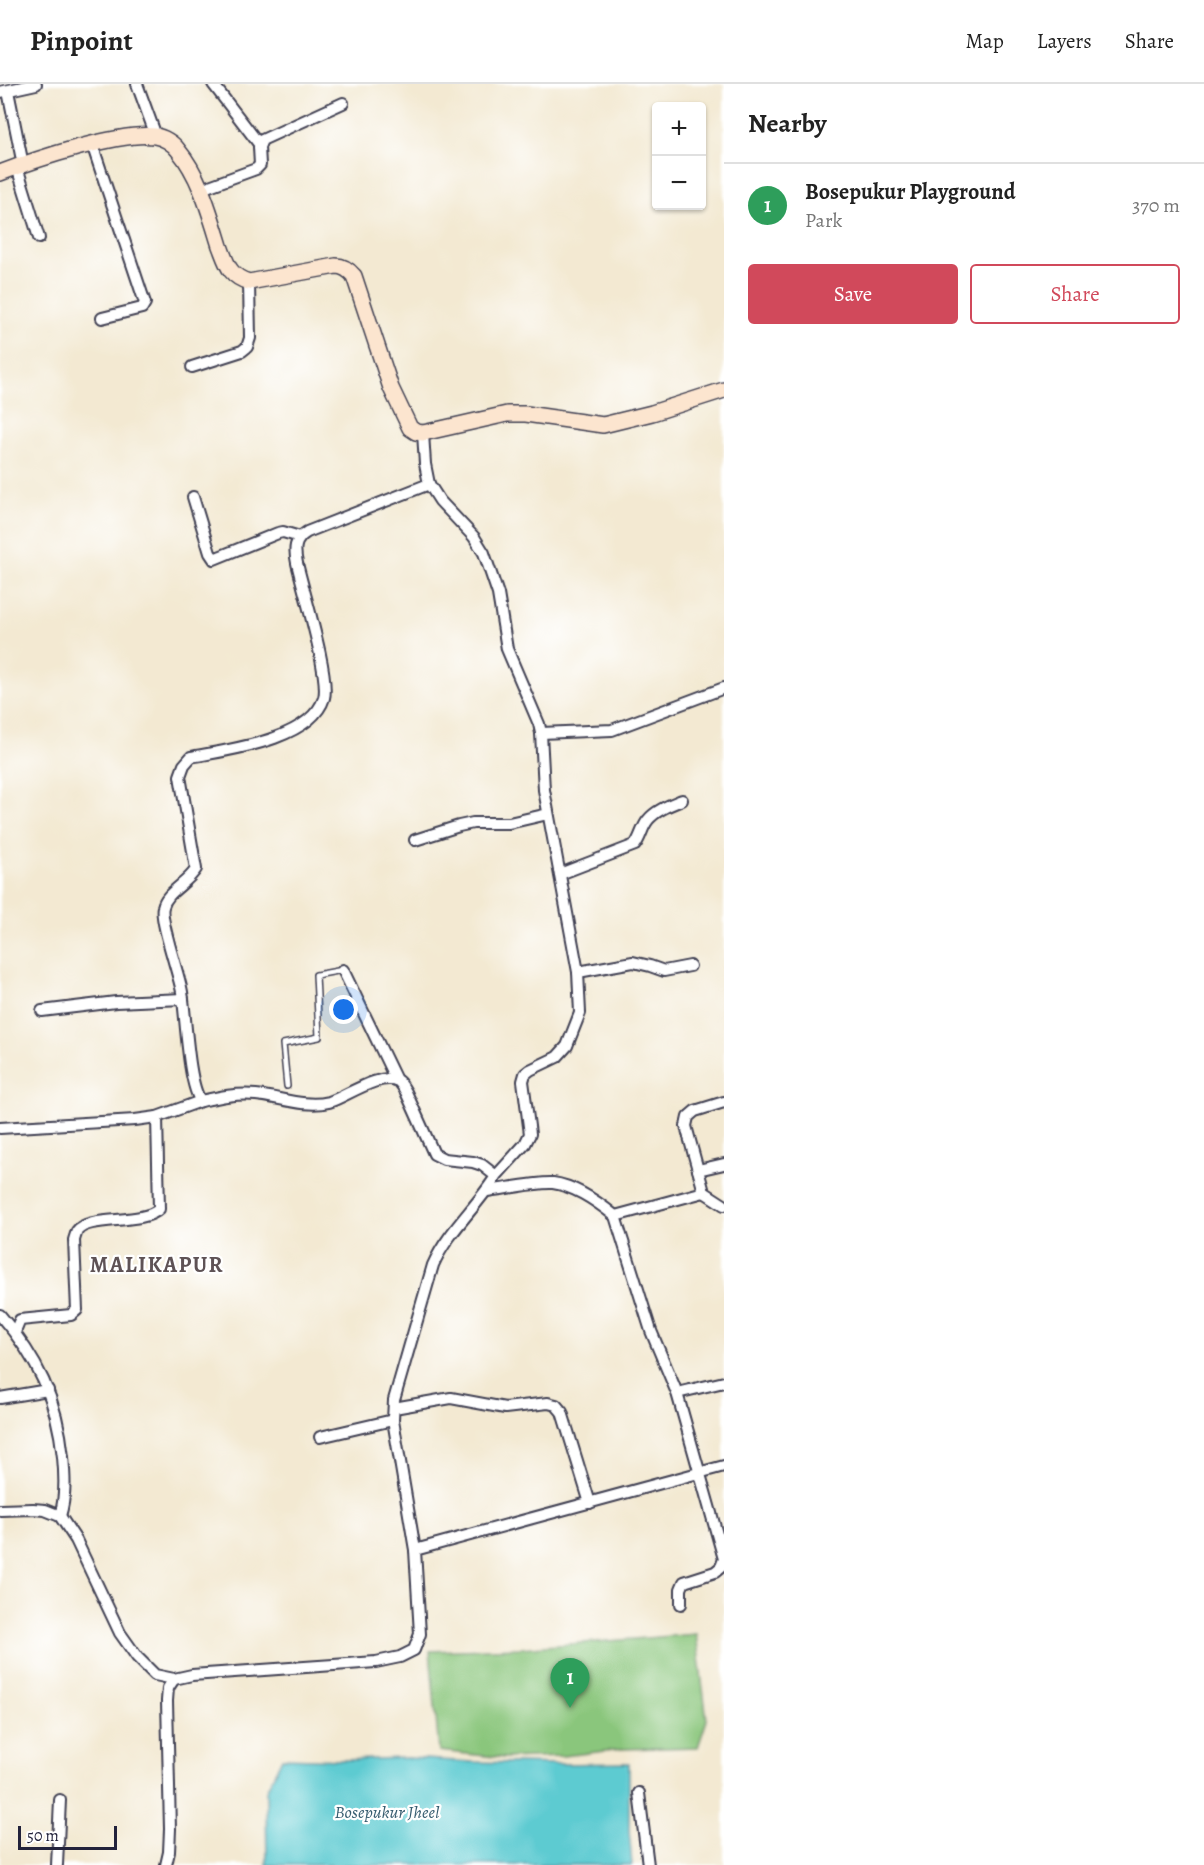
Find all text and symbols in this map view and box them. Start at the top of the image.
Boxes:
text: Pinpoint [30,22,133,60]
text: Map [965,27,1004,55]
text: Layers [1037,27,1092,55]
text: Share [1125,27,1174,55]
map controls [652,102,706,210]
button: + [652,102,706,156]
text: Nearby [748,106,827,141]
button: − [652,156,706,210]
text: Bosepukur Playground [805,177,1015,207]
text: 1 [764,192,771,219]
text: 370 m [1132,192,1180,219]
text: Park [805,207,843,234]
button: Save [748,264,958,324]
button: Share [970,264,1180,324]
your location [329,995,358,1024]
district label: MALIKAPUR [90,1250,224,1280]
pin: 1 [550,1658,590,1708]
water label: Bosepukur Jheel [334,1800,440,1824]
scale bar [18,1823,117,1850]
text: 50 m [27,1825,59,1847]

